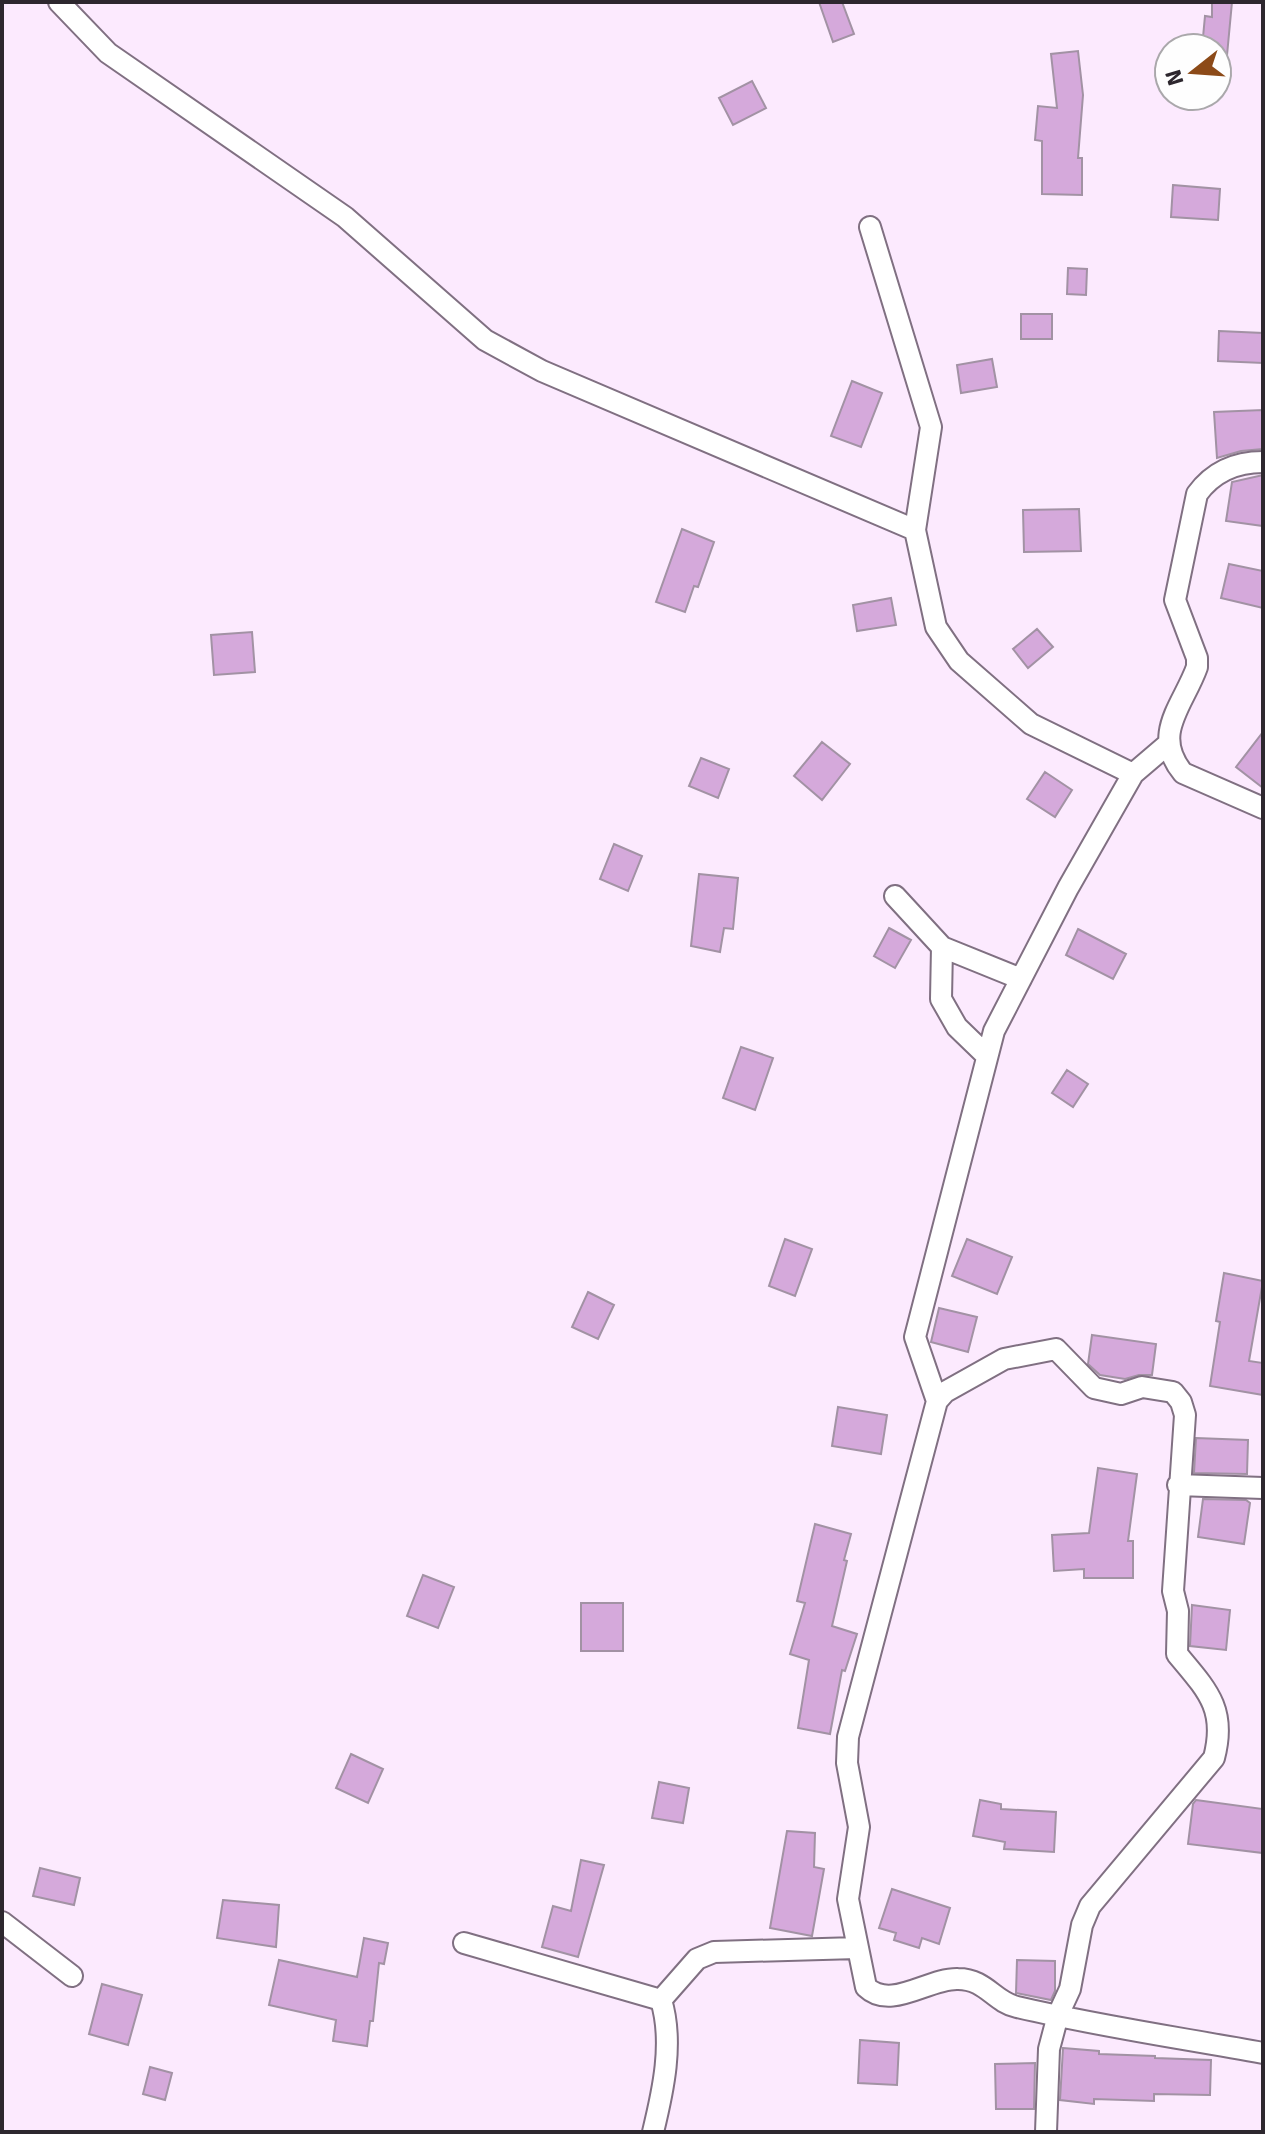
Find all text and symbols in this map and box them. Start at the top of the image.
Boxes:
north arrow [1153,32,1233,112]
text: N [1159,66,1190,89]

